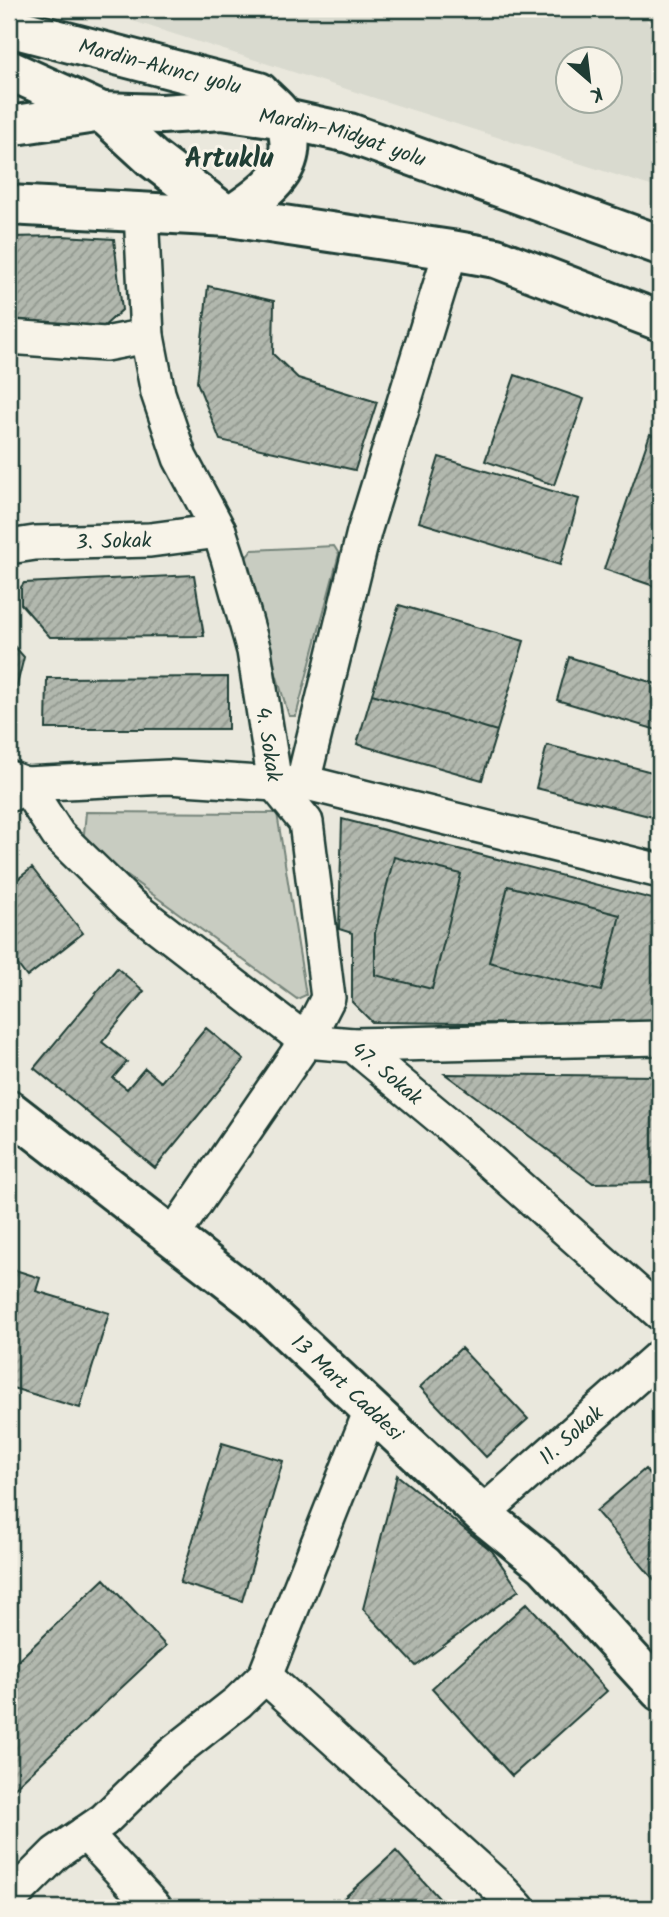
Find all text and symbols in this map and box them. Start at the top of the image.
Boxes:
street label: Mardin-Akıncı yolu [75,31,245,105]
north arrow [554,46,624,116]
text: K [584,77,608,109]
street label: Mardin-Midyat yolu [257,100,430,177]
district label: Artuklu [185,137,274,182]
street label: 3. Sokak [75,525,152,560]
street label: 4. Sokak [245,705,289,784]
street label: 47. Sokak [343,1035,429,1114]
street label: 13 Mart Caddesi [283,1327,411,1451]
street label: 11. Sokak [532,1398,612,1474]

